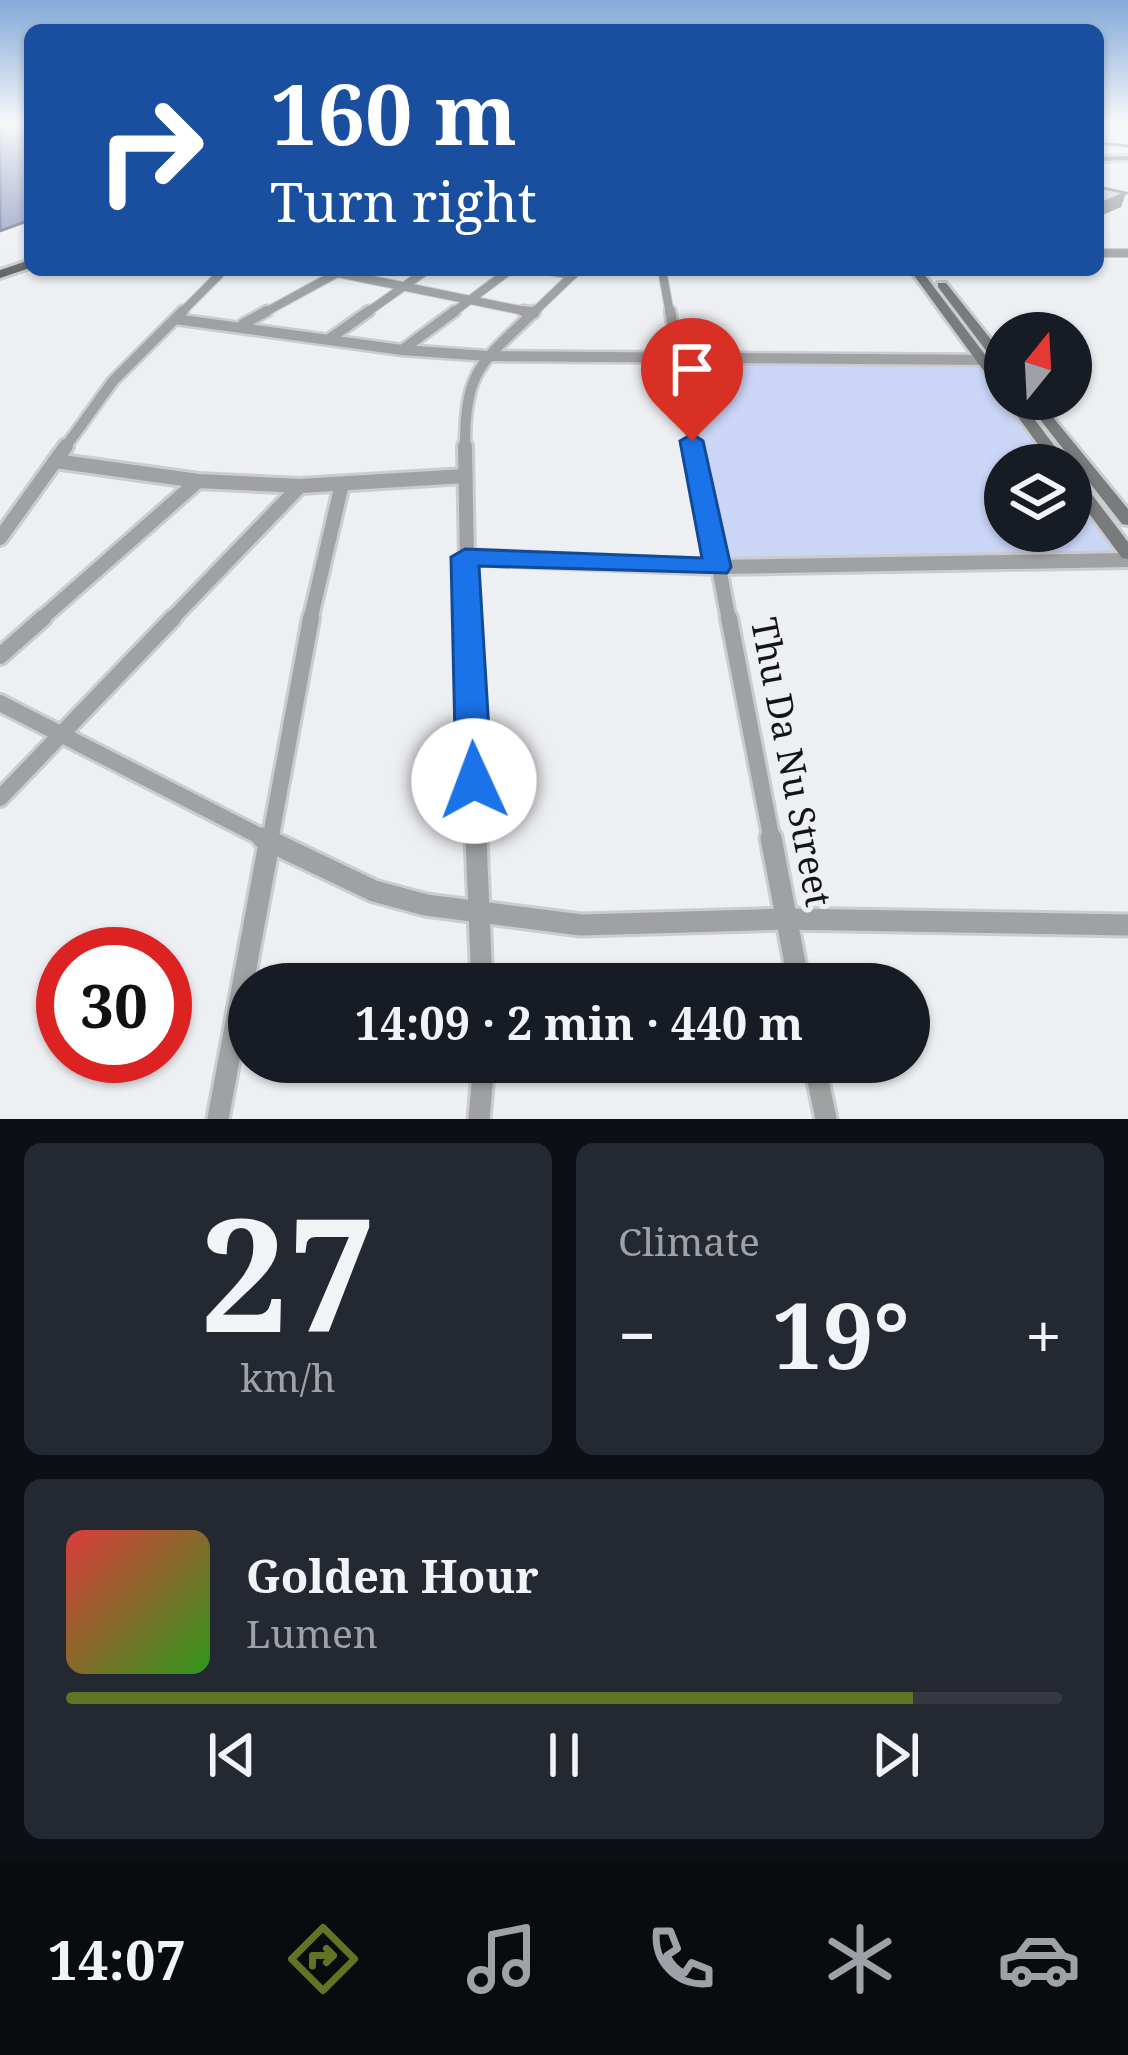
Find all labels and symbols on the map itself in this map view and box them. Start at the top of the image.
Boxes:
north arrow [984,312,1092,420]
pin [641,318,743,441]
street label: Thu Da Nu Street [740,613,844,911]
position arrow [411,718,537,844]
speed limit sign: 30 [36,927,192,1083]

